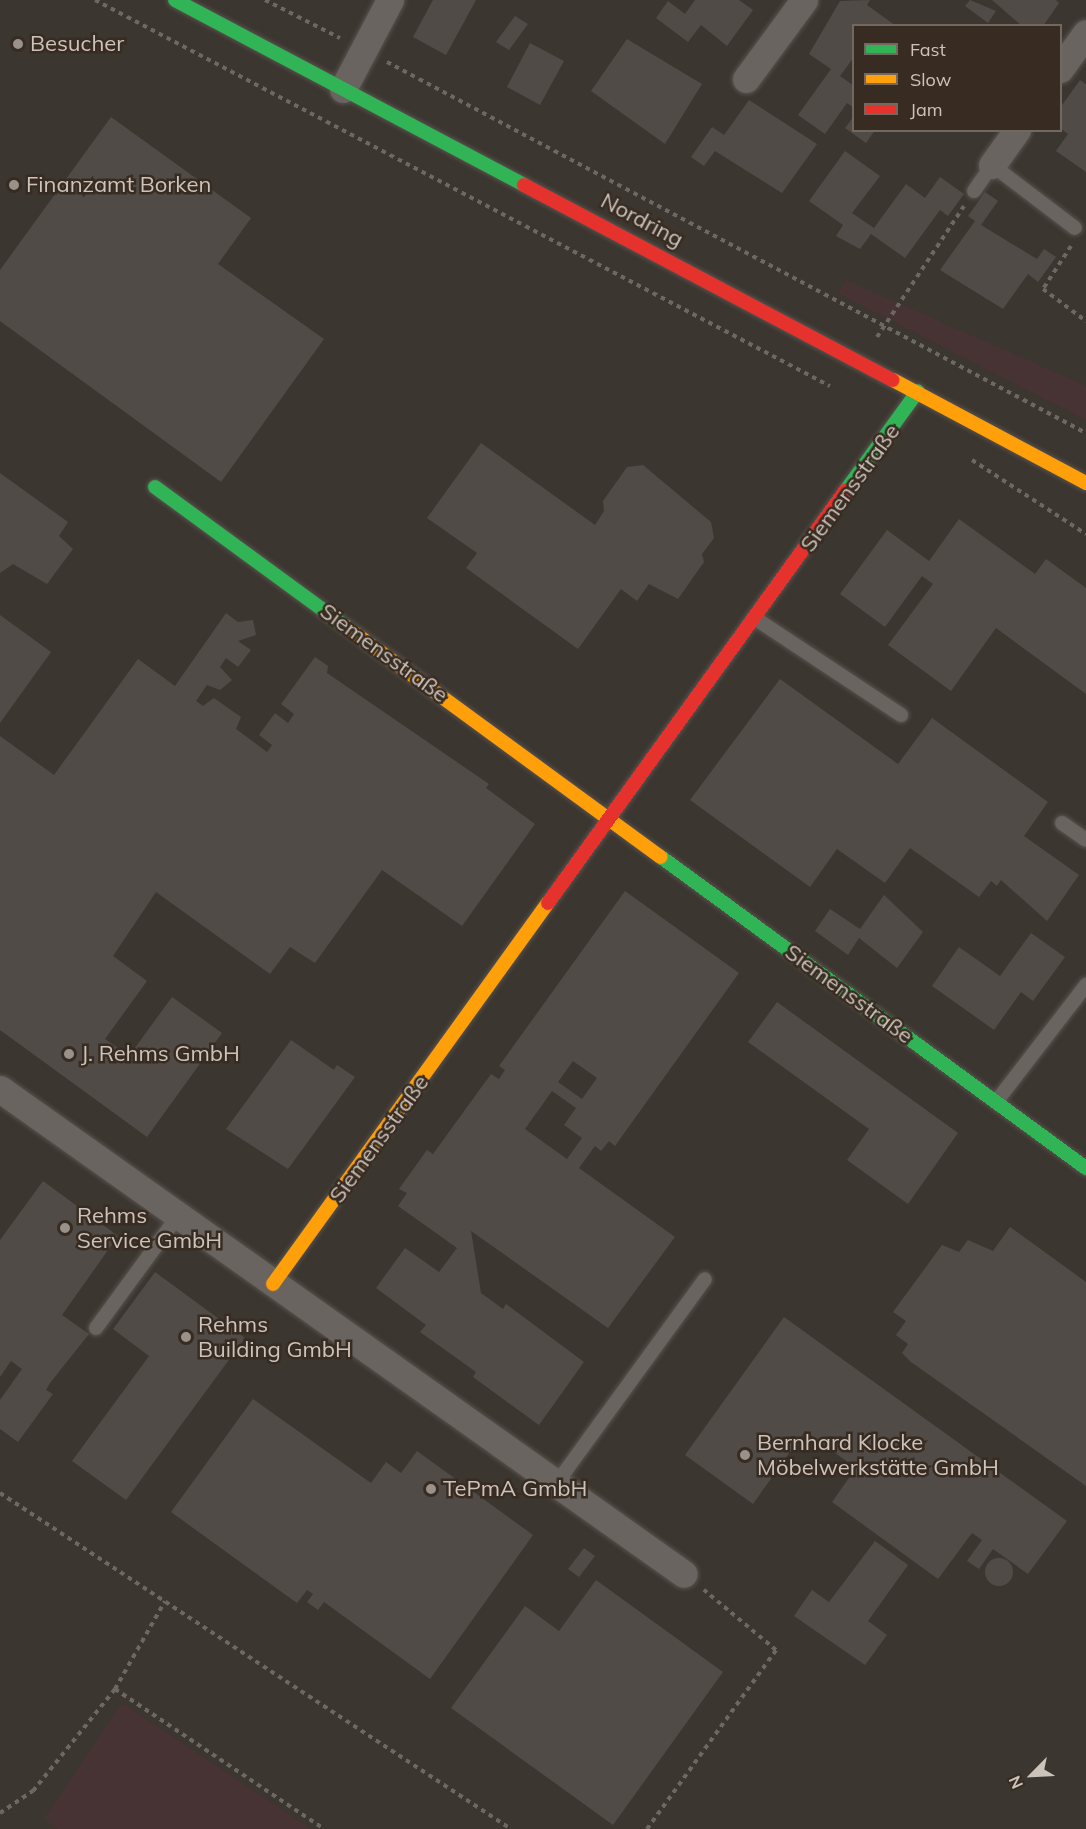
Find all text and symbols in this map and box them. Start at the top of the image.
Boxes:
legend [852,24,1062,132]
place label: Besucher [30,31,124,57]
marker: Besucher [11,37,25,51]
text: Fast [910,38,946,61]
text: Slow [910,68,951,91]
text: Jam [910,98,943,121]
place label: Finanzamt Borken [26,172,211,198]
marker: Finanzamt Borken [7,178,21,192]
street label: Nordring [596,187,688,253]
street label: Siemensstraße [795,419,905,557]
street label: Siemensstraße [315,598,453,708]
street label: Siemensstraße [780,939,918,1049]
place label: J. Rehms GmbH [81,1041,240,1067]
marker: J. Rehms GmbH [62,1047,76,1061]
street label: Siemensstraße [324,1070,434,1208]
place label: Rehms Service GmbH [77,1202,222,1254]
marker: Rehms Service GmbH [58,1221,72,1235]
place label: Rehms Building GmbH [198,1311,352,1362]
marker: Rehms Building GmbH [179,1330,193,1344]
place label: Bernhard Klocke Möbelwerkstätte GmbH [757,1429,999,1480]
marker: Bernhard Klocke Möbelwerkstätte GmbH [738,1448,752,1462]
place label: TePmA GmbH [443,1476,587,1502]
marker: TePmA GmbH [424,1482,438,1496]
north arrow [1002,1745,1062,1805]
text: N [1004,1773,1027,1792]

